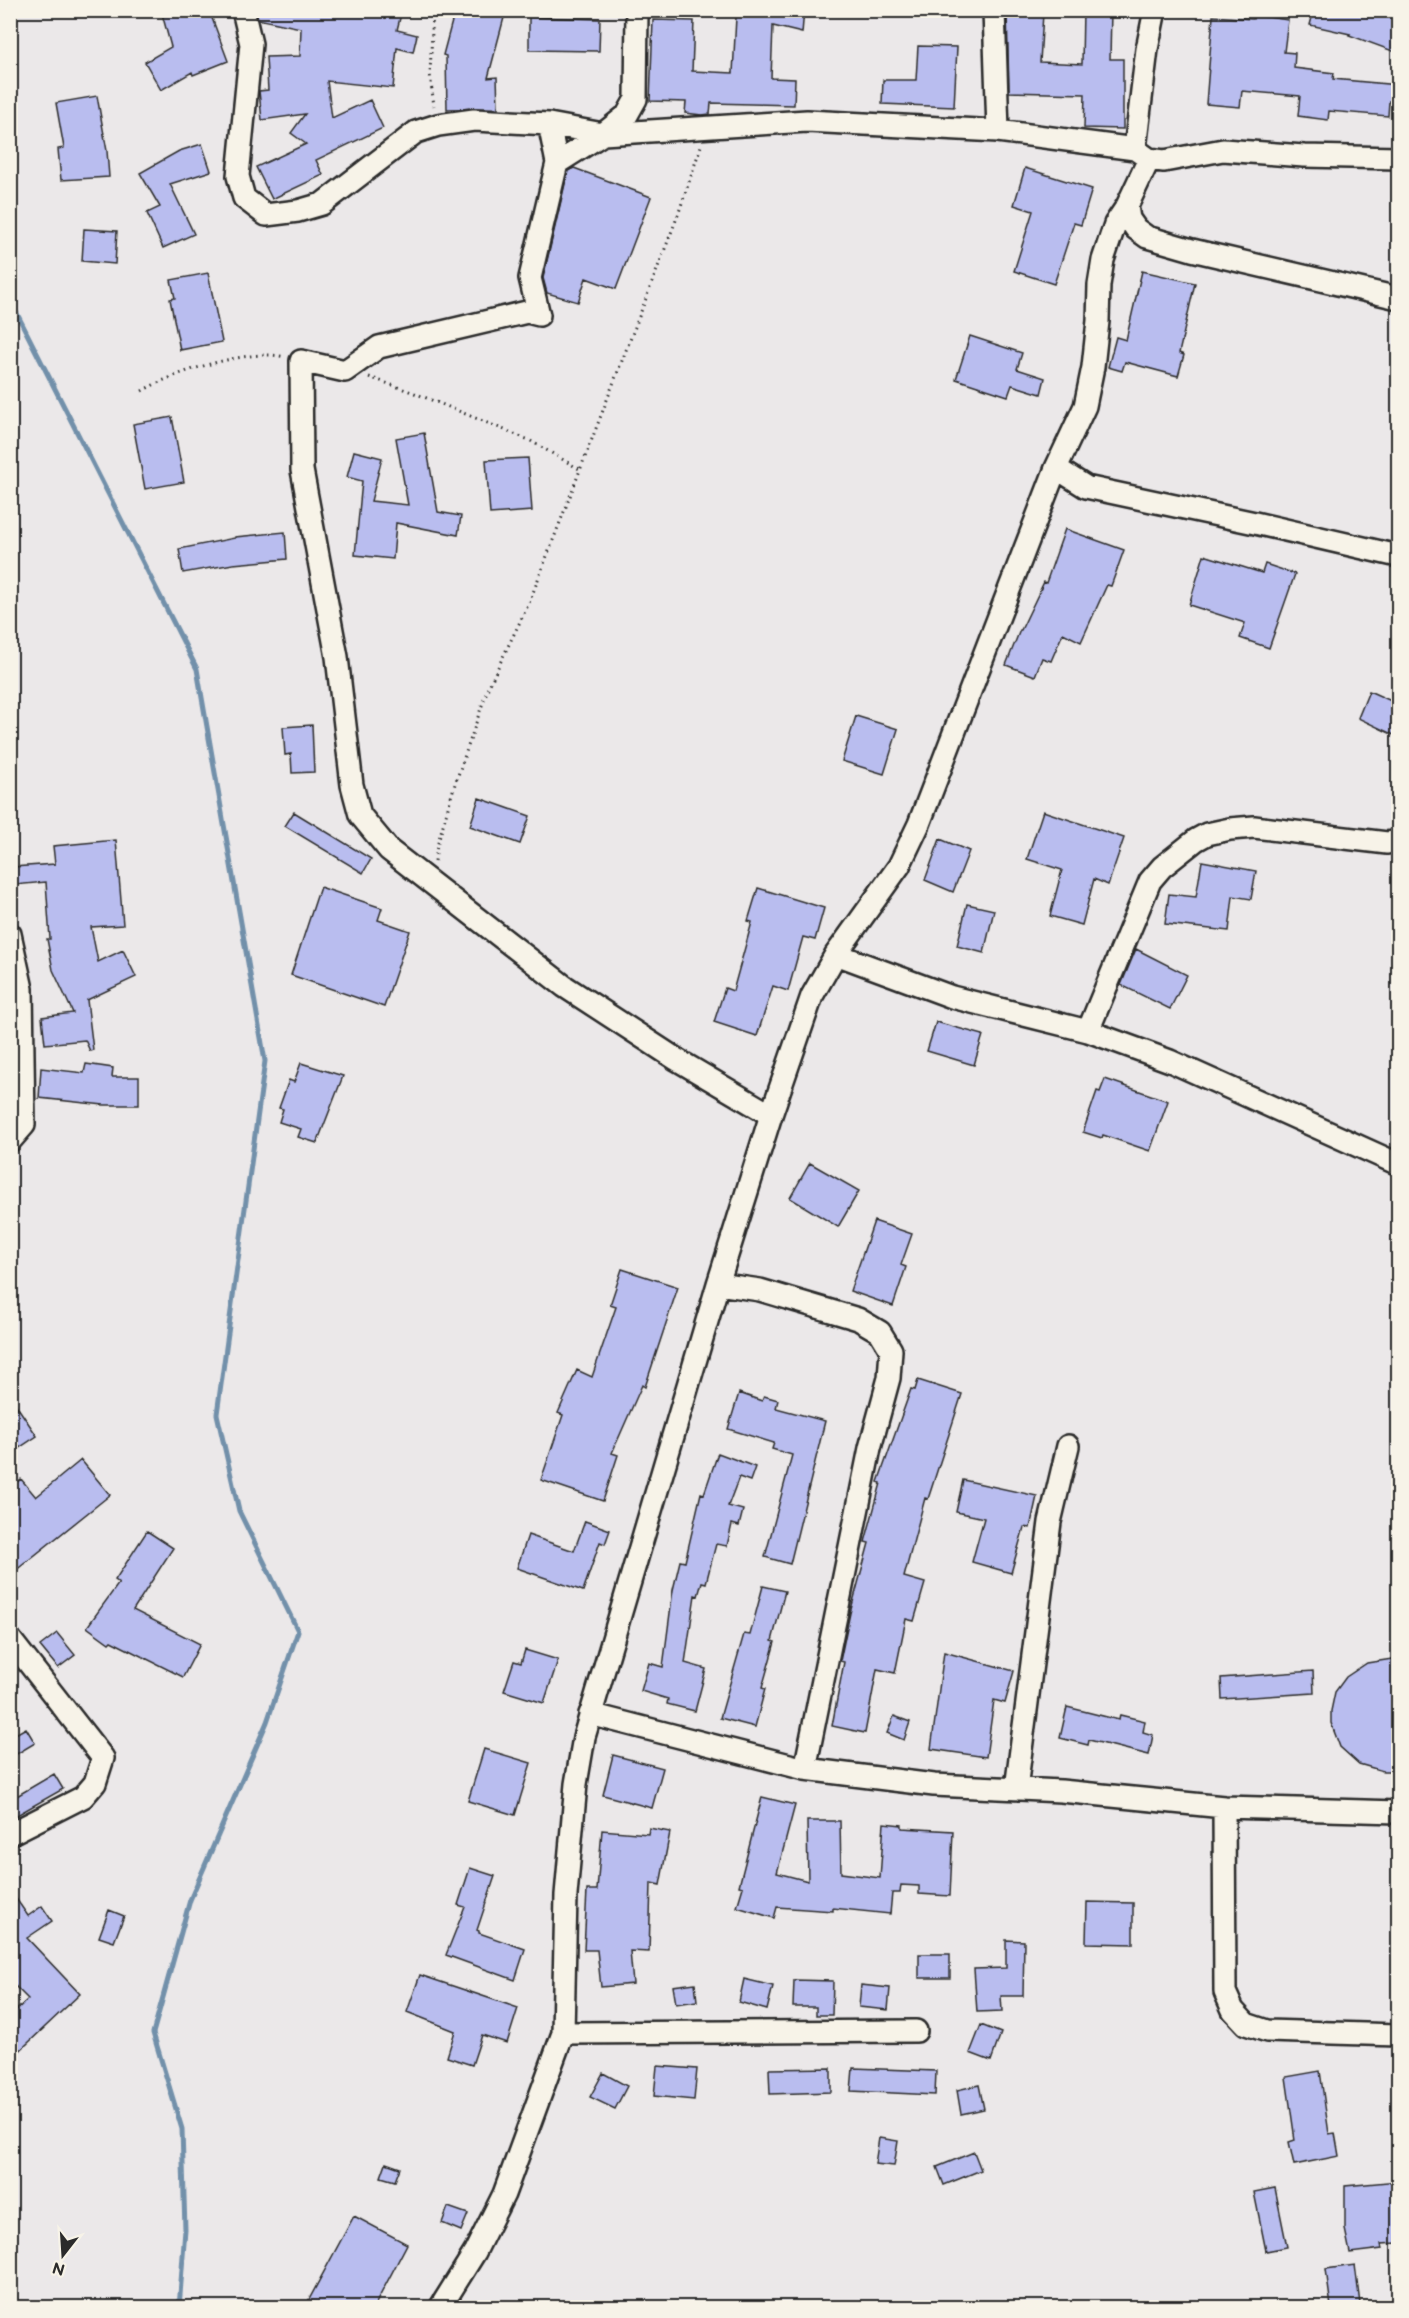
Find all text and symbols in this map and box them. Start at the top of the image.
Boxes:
north arrow [33,2225,93,2285]
text: N [51,2257,68,2279]

